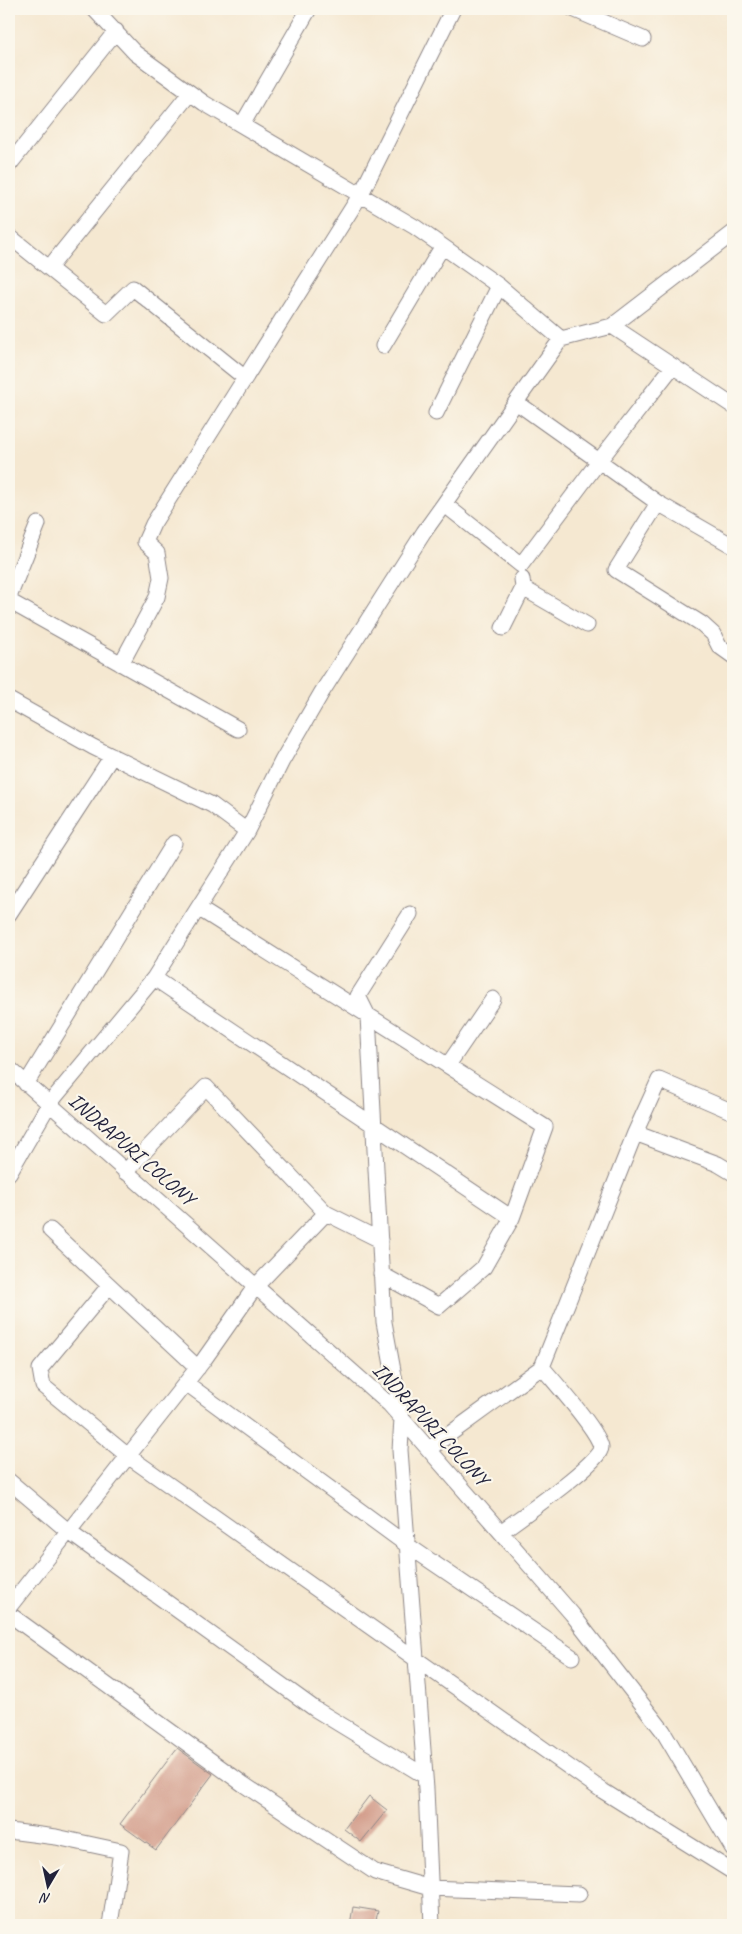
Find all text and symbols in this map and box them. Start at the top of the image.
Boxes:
street label: INDRAPURI COLONY [63,1087,203,1213]
street label: INDRAPURI COLONY [367,1357,497,1494]
north arrow [22,1862,72,1912]
text: N [38,1889,52,1907]

